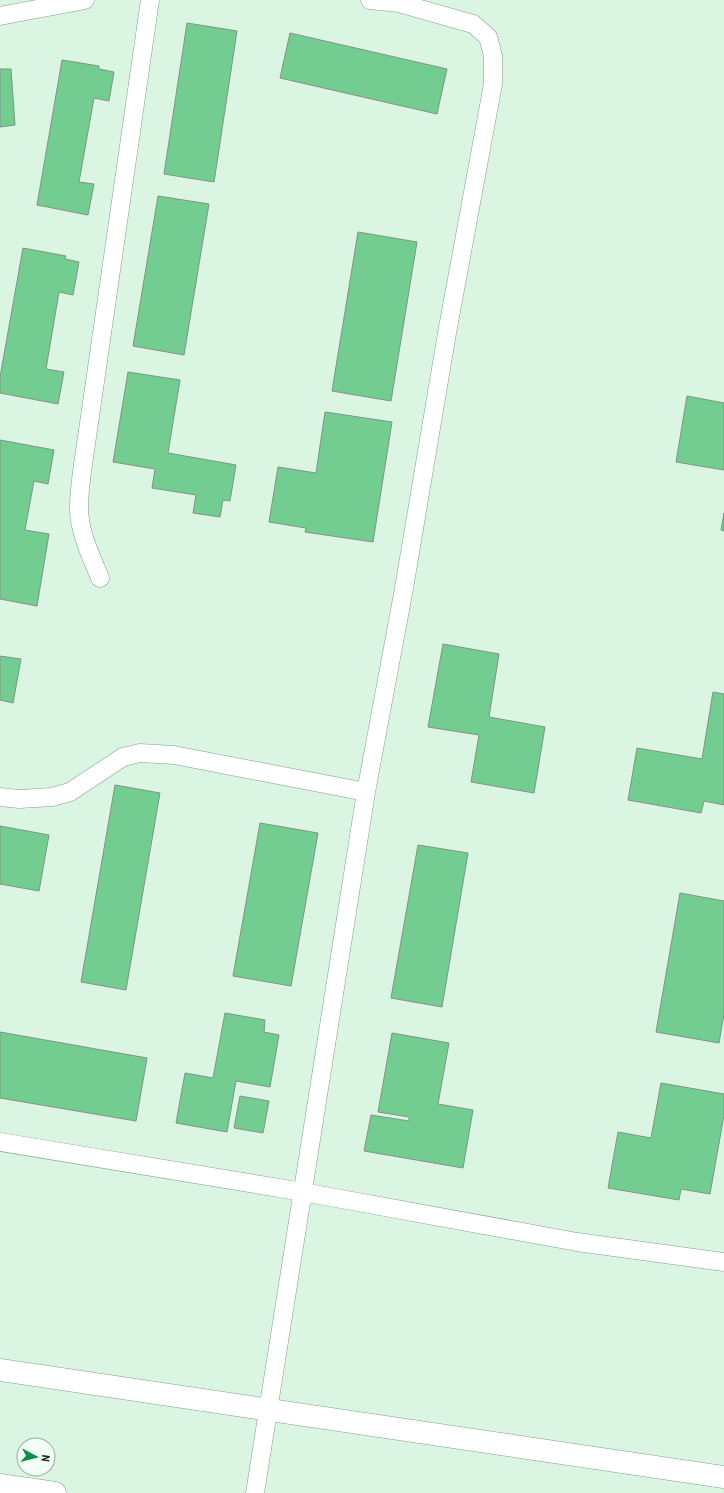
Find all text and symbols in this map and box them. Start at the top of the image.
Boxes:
north arrow [16,1437,56,1477]
text: N [39,1454,52,1463]

